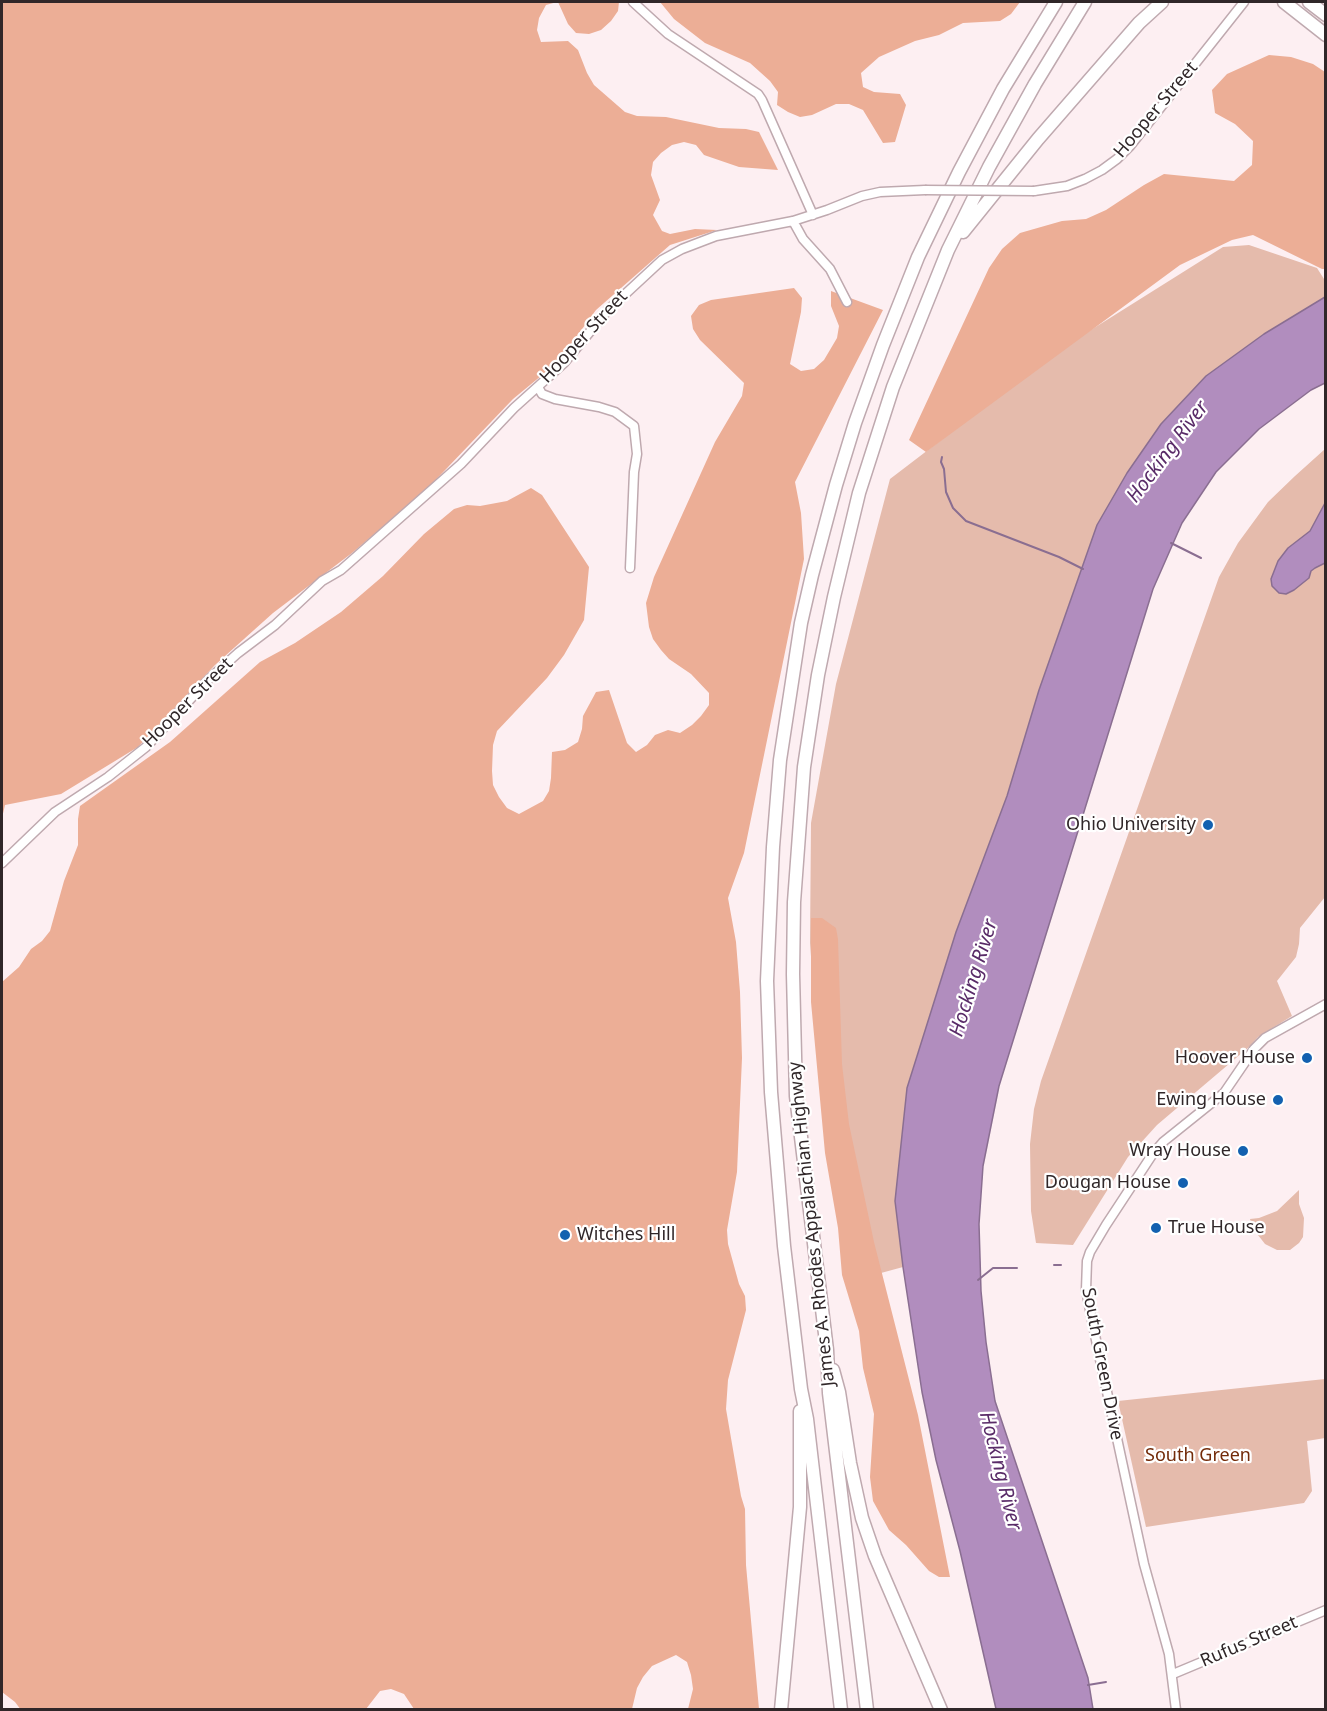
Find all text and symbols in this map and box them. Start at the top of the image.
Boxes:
street label: Hooper Street [1110,58,1202,162]
street label: Hooper Street [536,286,632,388]
water label: Hocking River [1122,396,1214,508]
street label: Hooper Street [138,653,238,753]
place label: Ohio University [1066,814,1196,836]
marker: Ohio University [1201,818,1215,832]
water label: Hocking River [945,917,1003,1039]
place label: Hoover House [1175,1047,1295,1069]
marker: Hoover House [1300,1051,1314,1065]
street label: James A. Rhodes Appalachian Highway [784,1061,840,1387]
place label: Ewing House [1156,1089,1266,1111]
marker: Ewing House [1271,1093,1285,1107]
place label: Wray House [1129,1140,1231,1162]
marker: Wray House [1236,1144,1250,1158]
place label: Dougan House [1045,1172,1171,1194]
marker: Dougan House [1176,1176,1190,1190]
place label: True House [1168,1217,1265,1239]
marker: True House [1149,1221,1163,1235]
place label: Witches Hill [577,1224,675,1246]
marker: Witches Hill [558,1228,572,1242]
street label: South Green Drive [1077,1286,1127,1442]
water label: Hocking River [974,1409,1026,1533]
park label: South Green [1145,1445,1251,1467]
street label: Rufus Street [1197,1612,1301,1672]

